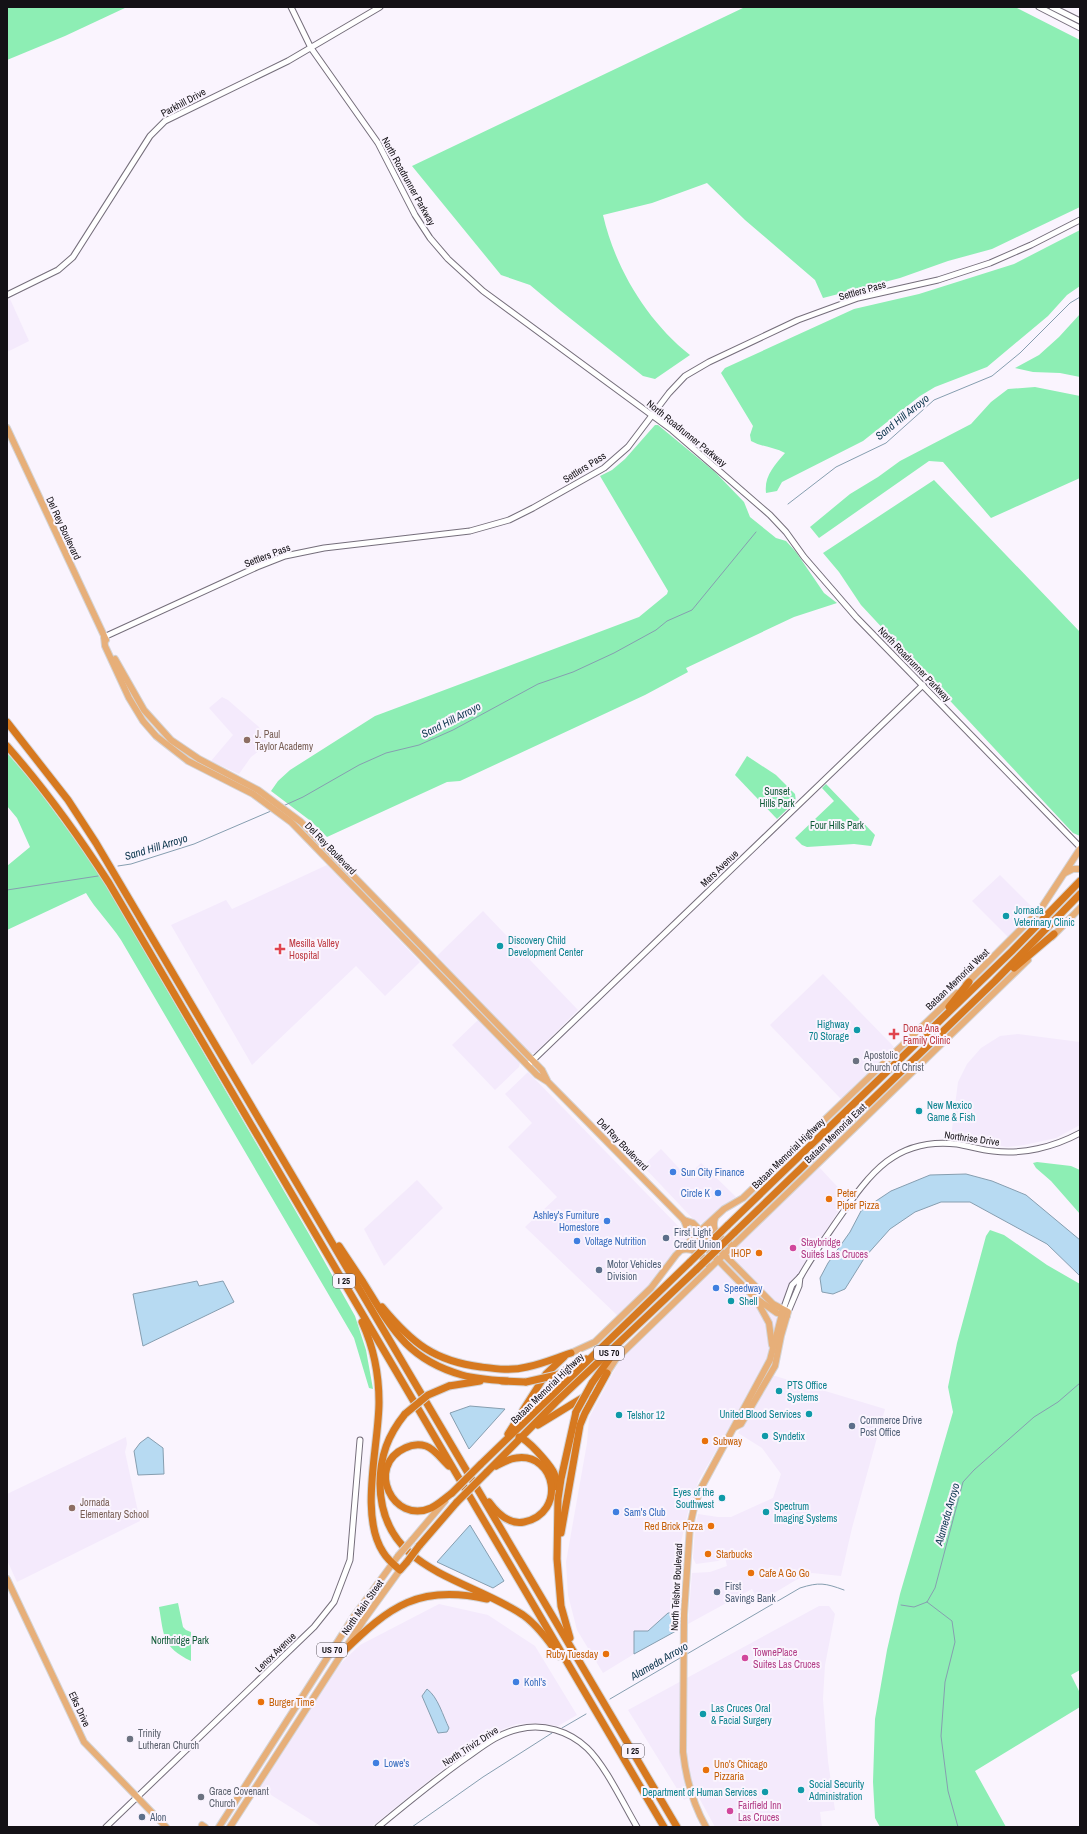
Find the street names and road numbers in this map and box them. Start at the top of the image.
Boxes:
street label: Parkhill Drive [158,85,208,120]
street label: North Roadrunner Parkway [379,135,439,229]
street label: Settlers Pass [837,278,887,303]
street label: North Roadrunner Parkway [644,397,730,470]
street label: Settlers Pass [560,449,608,486]
street label: Del Rey Boulevard [43,494,84,562]
street label: Settlers Pass [242,541,292,570]
street label: North Roadrunner Parkway [875,624,954,705]
street label: Del Rey Boulevard [302,819,359,877]
street label: Mars Avenue [698,847,741,890]
street label: Bataan Memorial West [923,945,992,1013]
street label: Bataan Memorial East [802,1100,870,1166]
street label: Del Rey Boulevard [594,1115,651,1173]
street label: Bataan Memorial Highway [749,1115,828,1192]
street label: Northrise Drive [943,1128,1001,1149]
road number: I 25 [333,1274,355,1288]
road number: US 70 [594,1346,624,1360]
street label: Bataan Memorial Highway [508,1350,587,1427]
street label: North Telshor Boulevard [668,1543,685,1631]
street label: North Main Street [339,1576,387,1638]
street label: Lenox Avenue [252,1629,299,1675]
road number: US 70 [317,1643,347,1657]
street label: Elks Drive [66,1690,94,1729]
street label: North Triviz Drive [440,1723,501,1769]
road number: I 25 [622,1744,644,1758]

